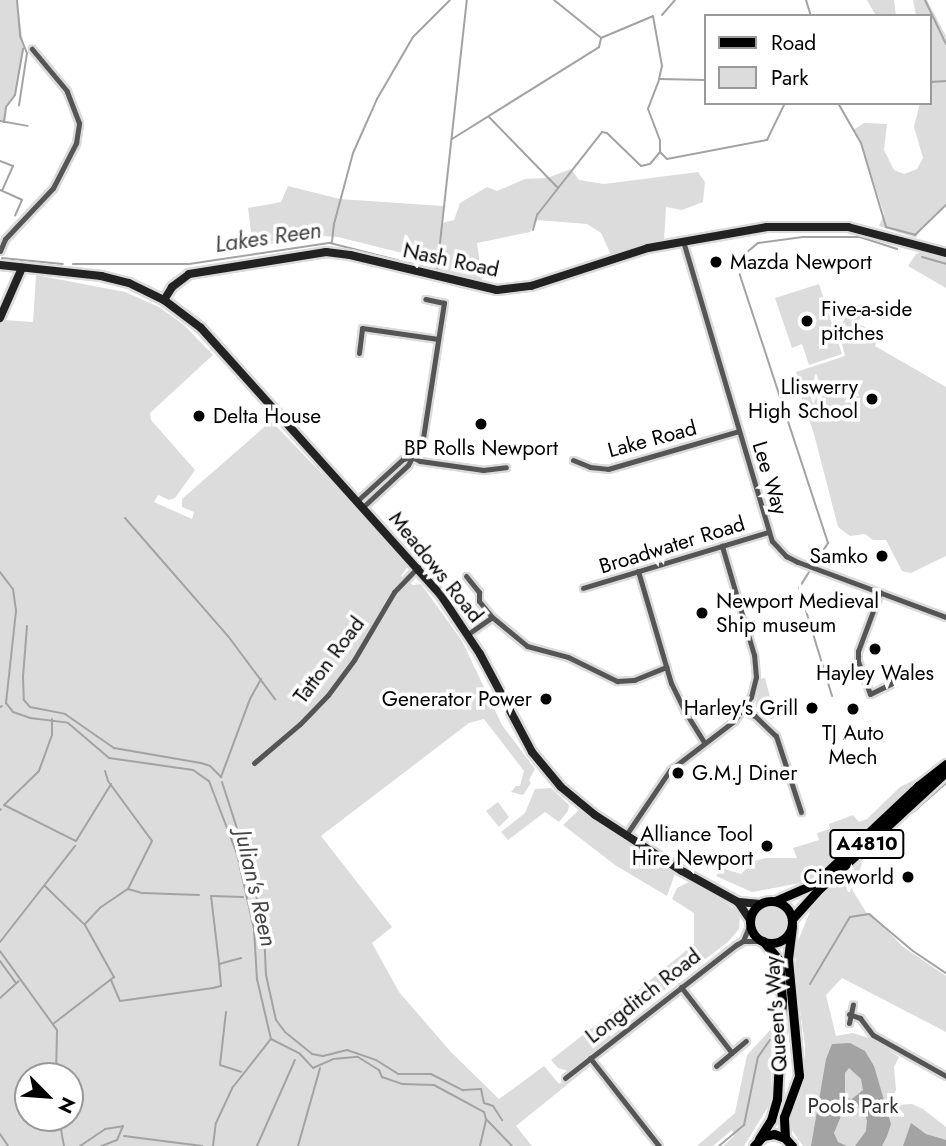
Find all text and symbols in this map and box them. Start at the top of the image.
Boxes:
legend [704,14,932,105]
text: Road [771,28,816,58]
text: Park [771,63,808,93]
water label: Lakes Reen [213,216,323,258]
street label: Nash Road [401,238,501,282]
place label: Mazda Newport [730,249,872,275]
marker: Mazda Newport [708,254,724,270]
place label: Five-a-side pitches [821,296,912,346]
marker: Five-a-side pitches [799,313,815,329]
place label: Lliswerry High School [748,374,858,424]
marker: Lliswerry High School [864,391,880,407]
place label: Delta House [213,403,321,429]
marker: Delta House [191,408,207,424]
street label: Lake Road [605,415,699,463]
marker: BP Rolls Newport [473,416,489,432]
place label: BP Rolls Newport [404,435,558,461]
street label: Lee Way [747,438,793,518]
street label: Meadows Road [384,506,488,628]
street label: Broadwater Road [596,511,748,579]
place label: Samko [810,543,868,569]
marker: Samko [874,548,890,564]
place label: Newport Medieval Ship museum [716,588,879,638]
marker: Newport Medieval Ship museum [694,605,710,621]
street label: Tatton Road [288,612,370,708]
marker: Hayley Wales [867,641,883,657]
place label: Hayley Wales [816,660,934,686]
place label: Generator Power [382,686,532,712]
marker: Generator Power [538,691,554,707]
place label: Harley's Grill [684,695,798,721]
marker: Harley's Grill [804,700,820,716]
marker: TJ Auto Mech [845,701,861,717]
place label: TJ Auto Mech [822,720,884,770]
place label: G.M.J Diner [692,760,797,786]
marker: G.M.J Diner [670,765,686,781]
place label: Alliance Tool Hire Newport [632,821,753,871]
water label: Julian's Reen [229,827,283,949]
road number: A4810 [828,828,906,860]
marker: Alliance Tool Hire Newport [759,838,775,854]
place label: Cineworld [803,864,894,890]
marker: Cineworld [900,869,916,885]
street label: Longditch Road [580,943,706,1049]
street label: Queen's Way [759,955,793,1073]
north arrow [14,1062,84,1132]
text: N [51,1093,82,1118]
park label: Pools Park [808,1093,898,1119]

